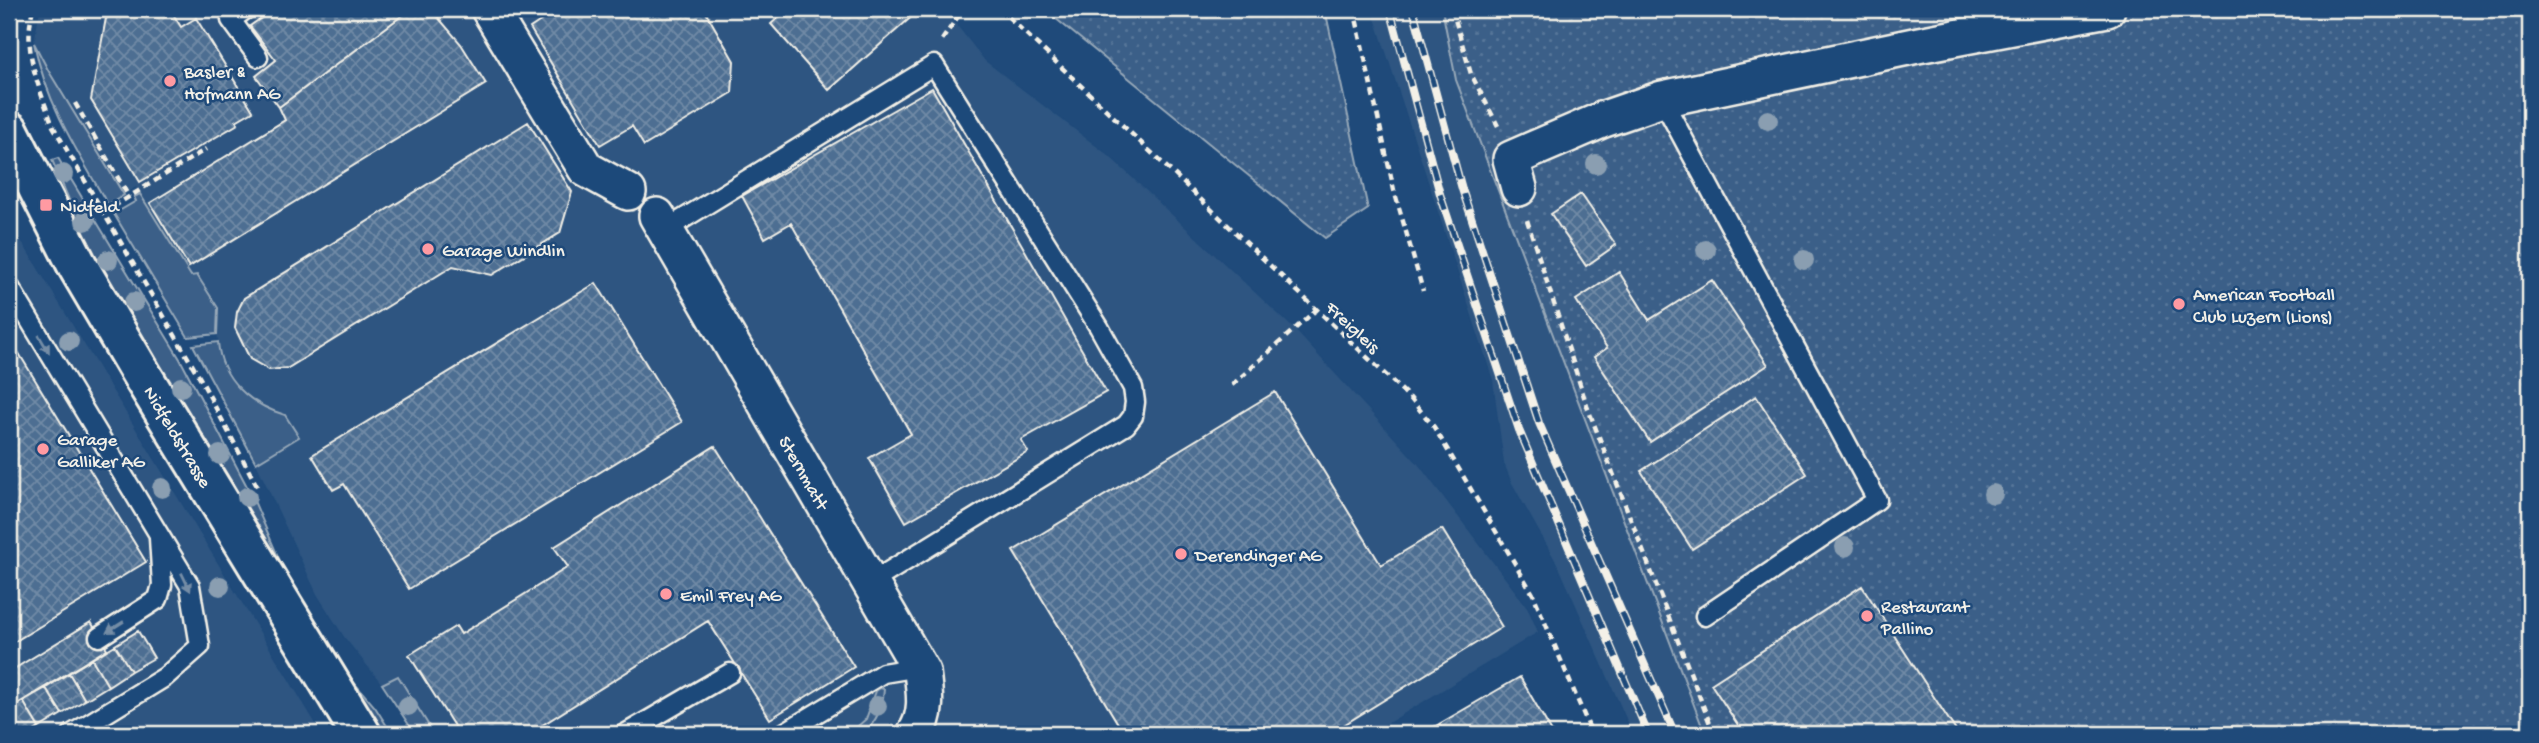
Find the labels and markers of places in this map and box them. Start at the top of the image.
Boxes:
place label: Basler & Hofmann AG [183,62,281,107]
marker: Basler & Hofmann AG [162,73,178,89]
marker: Nidfeld [38,197,54,213]
place label: Nidfeld [60,197,120,220]
marker: Garage Windlin [420,241,436,257]
place label: Garage Windlin [442,241,565,264]
place label: American Football Club Luzern (Lions) [2193,285,2335,330]
marker: American Football Club Luzern (Lions) [2171,296,2187,312]
place label: Garage Galliker AG [57,430,146,475]
marker: Garage Galliker AG [35,441,51,457]
marker: Derendinger AG [1173,546,1189,562]
place label: Derendinger AG [1193,546,1323,569]
marker: Emil Frey AG [658,586,674,602]
place label: Emil Frey AG [680,586,782,609]
place label: Restaurant Pallino [1880,597,1971,642]
marker: Restaurant Pallino [1859,608,1875,624]

